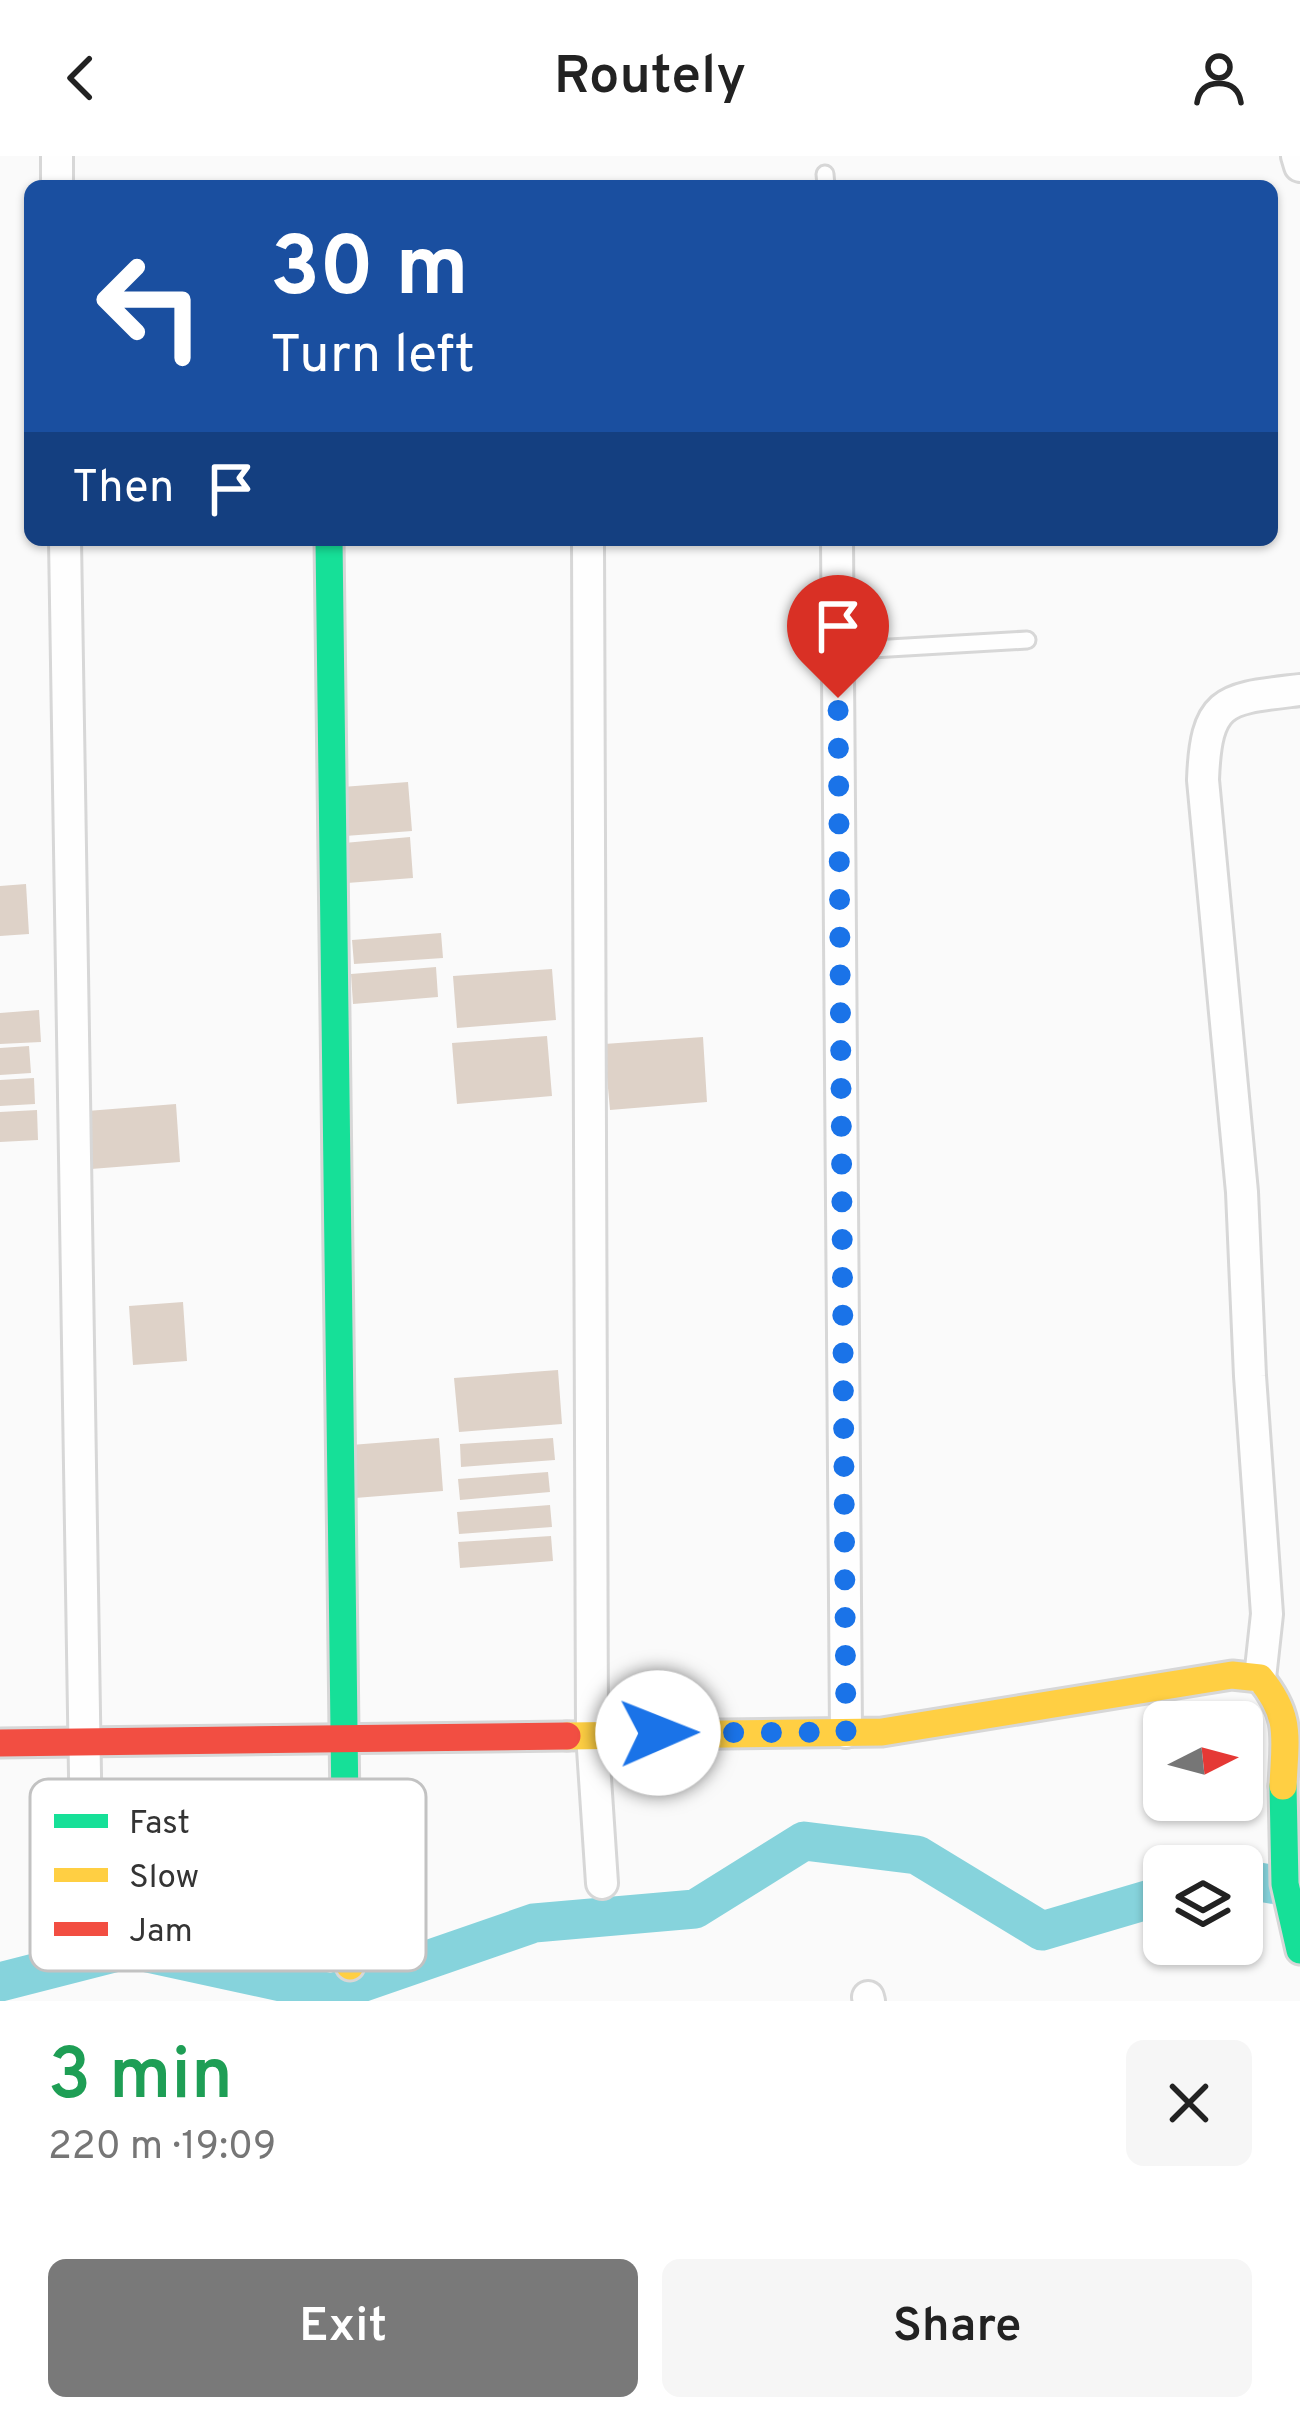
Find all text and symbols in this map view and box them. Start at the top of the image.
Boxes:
text: Routely [554,44,746,113]
icon: back [48,45,114,111]
icon: person [1186,45,1252,111]
text: 30 m [270,219,469,325]
icon: left [72,228,228,384]
text: Turn left [270,323,475,392]
icon: arrive [198,456,264,522]
text: Then [72,461,174,518]
pin [787,575,889,698]
icon: arrive [805,593,871,659]
position arrow [595,1670,721,1796]
north arrow [1143,1701,1263,1821]
map controls [1143,1701,1263,1965]
legend [30,1779,426,1971]
text: Fast [129,1804,190,1846]
button: layers [1143,1845,1263,1965]
text: Slow [129,1858,199,1900]
text: Jam [129,1912,193,1954]
text: 3 min [48,2033,233,2125]
button: close [1126,2040,1252,2166]
text: 220 m · 19:09 [48,2124,276,2173]
button: Exit [48,2259,638,2397]
button: Share [662,2259,1252,2397]

